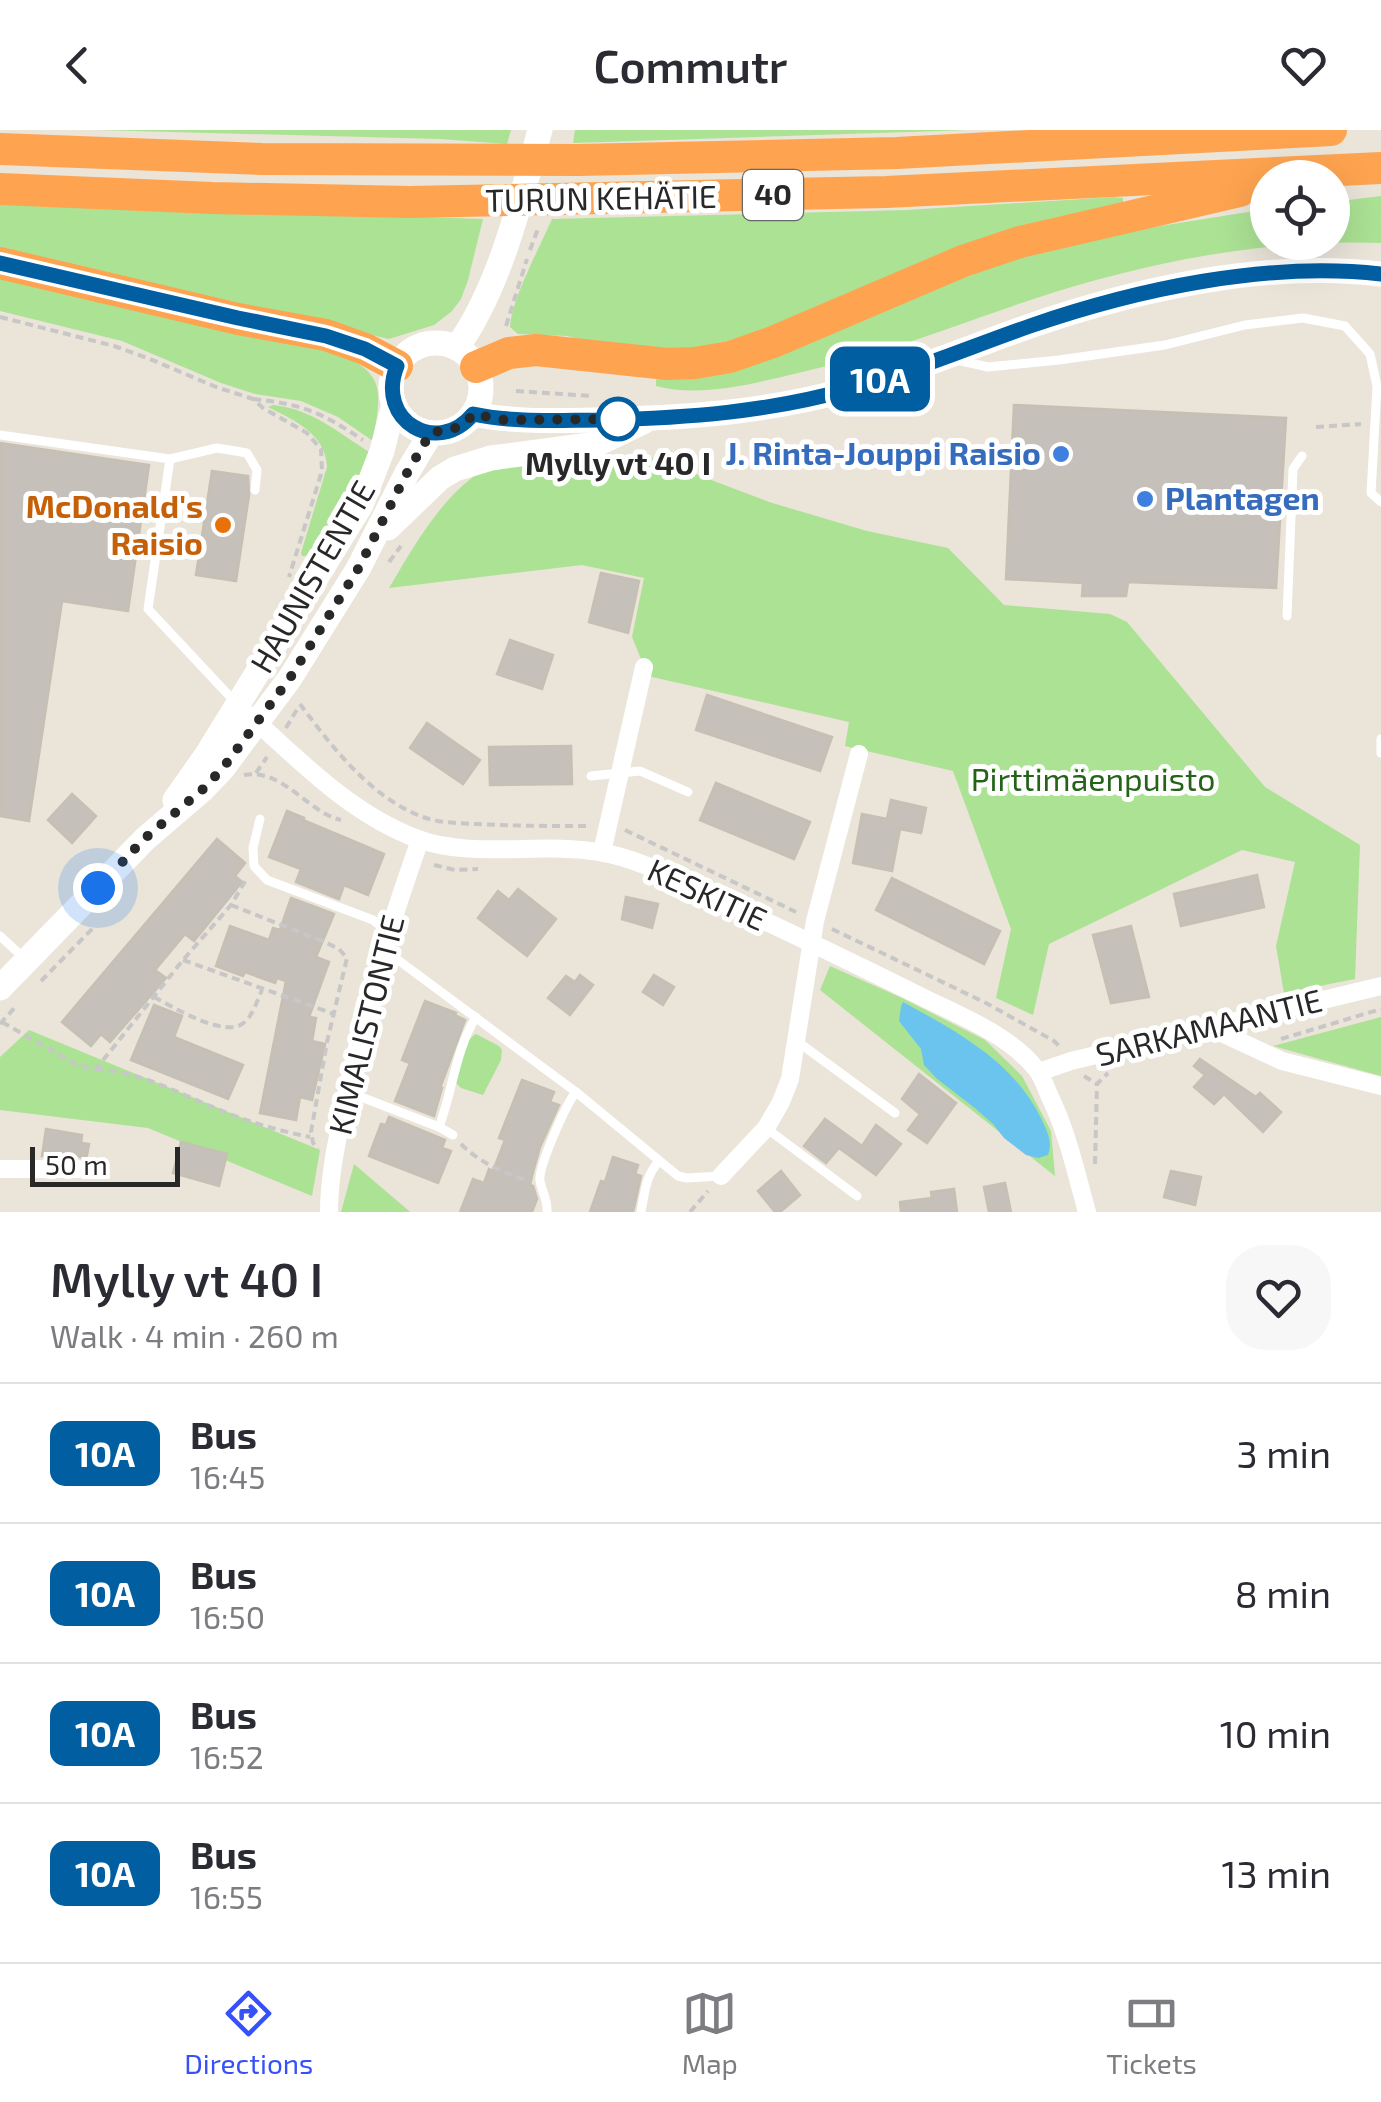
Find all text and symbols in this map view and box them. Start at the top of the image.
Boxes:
icon: back [50,38,105,93]
text: Commutr [593,38,788,92]
icon: heart [1276,38,1331,93]
map controls [1250,160,1350,260]
button: locate [1250,160,1350,260]
road number: 40 [743,170,803,220]
street label: TURUN KEHÄTIE [485,176,717,218]
line badge: 10A [822,346,938,412]
text: 10A [850,358,910,400]
marker: Mylly vt 40 I [597,398,639,440]
place label: J. Rinta-Jouppi Raisio [726,433,1041,471]
place label: Mylly vt 40 I [525,443,711,482]
marker: J. Rinta-Jouppi Raisio [1050,443,1072,465]
street label: HAUNISTENTIE [241,473,382,679]
place label: Plantagen [1165,478,1320,516]
place label: McDonald's Raisio [26,486,203,561]
marker: Plantagen [1134,488,1156,510]
marker: McDonald's Raisio [212,514,234,536]
park label: Pirttimäenpuisto [971,759,1215,797]
street label: KESKITIE [642,849,773,937]
your location [73,863,123,913]
street label: KIMALISTONTIE [319,911,411,1138]
street label: SARKAMAANTIE [1091,980,1326,1073]
scale bar [30,1142,180,1186]
text: 50 m [45,1147,108,1181]
button: heart [1226,1245,1331,1350]
text: Mylly vt 40 I [50,1249,323,1307]
text: Walk · 4 min · 260 m [50,1316,339,1354]
text: Bus [190,1411,257,1457]
text: 3 min [1237,1430,1331,1476]
text: 10A [75,1432,135,1474]
text: 16:45 [190,1457,265,1495]
text: Bus [190,1551,257,1597]
text: 8 min [1235,1570,1331,1616]
text: 10A [75,1572,135,1614]
text: 16:50 [190,1597,265,1635]
text: Bus [190,1691,257,1737]
text: 10 min [1220,1710,1331,1756]
text: 10A [75,1712,135,1754]
text: 16:52 [190,1737,264,1775]
text: Bus [190,1831,257,1877]
text: 13 min [1221,1850,1331,1896]
text: 10A [75,1852,135,1894]
text: 16:55 [190,1877,263,1915]
tab: Directions [184,1986,313,2080]
tab: Map [682,1986,738,2080]
tab: Tickets [1106,1986,1197,2080]

